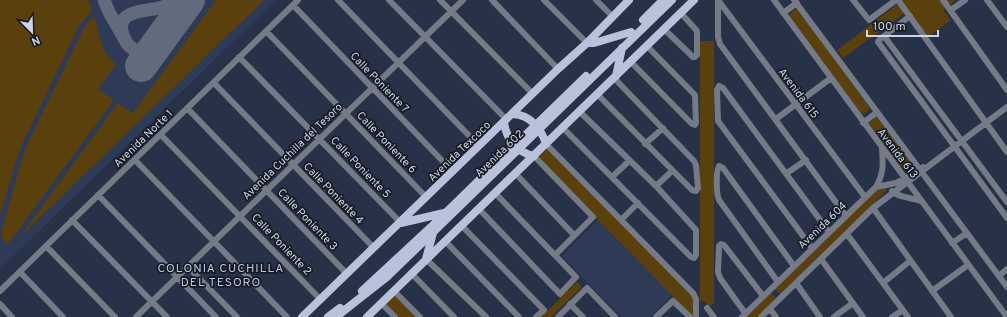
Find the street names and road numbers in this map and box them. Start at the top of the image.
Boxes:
street label: Calle Poniente 7 [347,49,412,116]
street label: Avenida 615 [775,66,822,122]
street label: Avenida Cuchilla del Tesoro [240,100,346,203]
street label: Avenida Norte 1 [111,107,176,171]
street label: Calle Poniente 6 [353,109,419,176]
street label: Avenida Texcoco [425,118,494,185]
street label: Avenida 613 [874,126,921,182]
street label: Avenida 602 [472,127,527,180]
street label: Calle Poniente 5 [327,134,393,202]
street label: Calle Poniente 4 [300,160,366,228]
street label: Calle Poniente 3 [274,186,340,253]
street label: Avenida 604 [795,199,850,252]
street label: Calle Poniente 2 [248,211,314,279]

